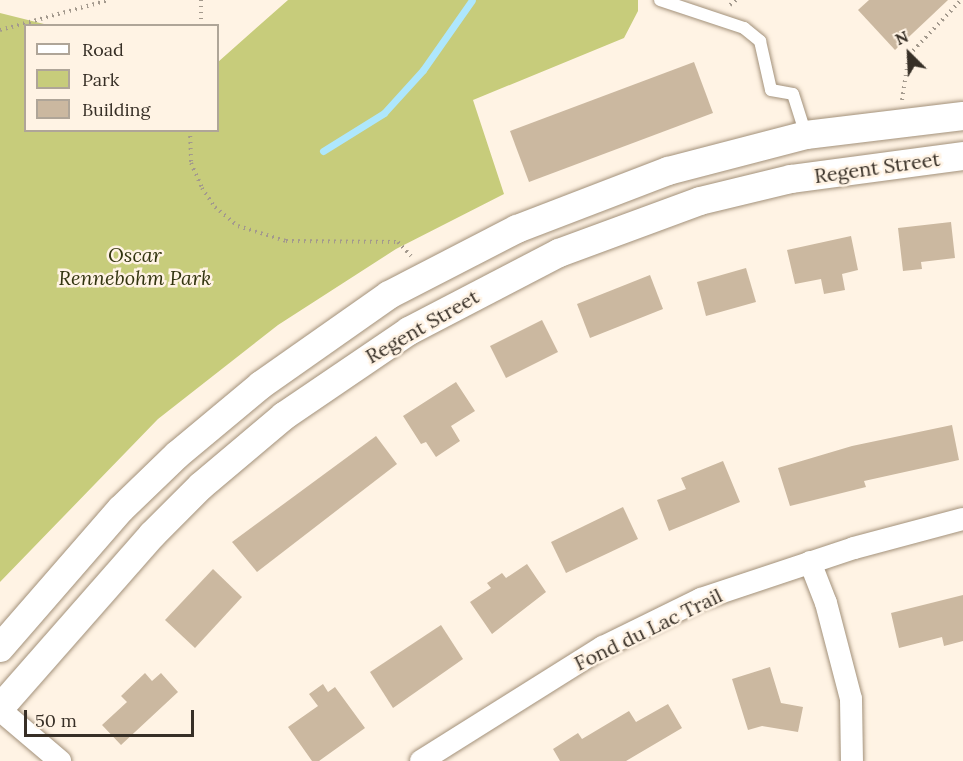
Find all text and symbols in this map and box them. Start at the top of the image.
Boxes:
legend [24,24,219,132]
north arrow [879,24,939,84]
text: N [892,26,911,49]
text: Road [82,38,124,61]
text: Park [82,68,119,91]
text: Building [82,98,150,121]
street label: Regent Street [813,146,941,188]
park label: Oscar Rennebohm Park [59,242,211,289]
street label: Regent Street [361,284,483,368]
street label: Fond du Lac Trail [570,583,726,675]
scale bar [27,698,196,736]
text: 50 m [35,709,77,732]

